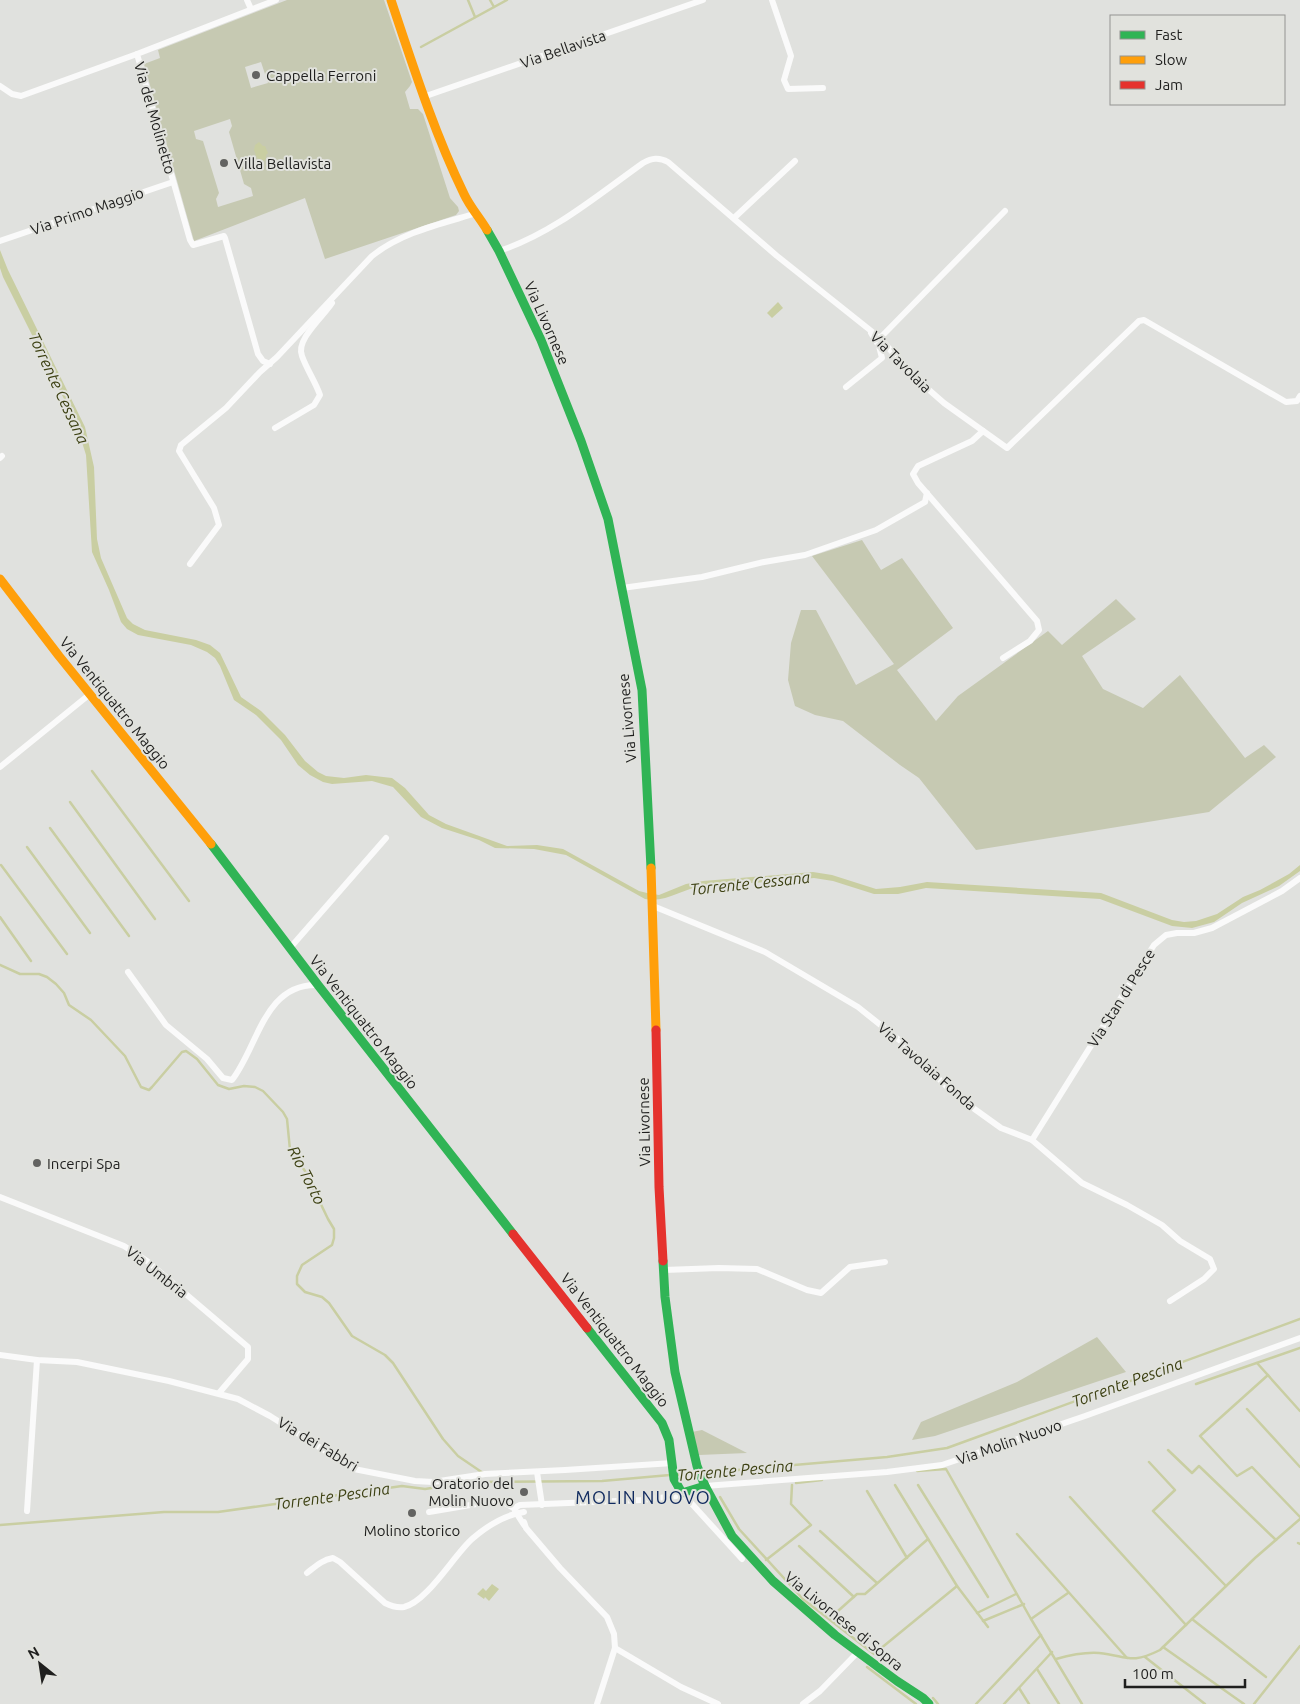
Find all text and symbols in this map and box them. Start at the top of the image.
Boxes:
legend [1110,15,1285,105]
street label: Via Bellavista [518,26,608,72]
text: Fast [1155,26,1183,43]
text: Slow [1155,51,1188,68]
street label: Via del Molinetto [131,60,179,176]
place label: Cappella Ferroni [266,67,376,84]
marker: Cappella Ferroni [250,69,262,81]
text: Jam [1155,76,1183,93]
place label: Villa Bellavista [234,155,331,172]
marker: Villa Bellavista [218,157,230,169]
street label: Via Primo Maggio [28,184,146,238]
street label: Via Livornese [521,279,573,367]
street label: Via Tavolaia [867,328,935,396]
water label: Torrente Cessana [25,329,93,447]
street label: Via Ventiquattro Maggio [56,633,174,773]
street label: Via Livornese [615,673,639,763]
water label: Torrente Cessana [689,868,811,898]
street label: Via Stan di Pesce [1084,946,1158,1050]
street label: Via Ventiquattro Maggio [306,952,422,1092]
street label: Via Tavolaia Fonda [874,1019,980,1113]
street label: Via Livornese [635,1077,653,1167]
water label: Rio Torto [285,1143,330,1208]
place label: Incerpi Spa [47,1155,121,1172]
marker: Incerpi Spa [31,1157,43,1169]
street label: Via Umbria [123,1243,191,1301]
street label: Via Ventiquattro Maggio [557,1270,673,1410]
water label: Torrente Pescina [1069,1353,1185,1410]
street label: Via dei Fabbri [275,1413,361,1475]
street label: Via Molin Nuovo [954,1416,1064,1468]
water label: Torrente Pescina [676,1456,794,1484]
place label: Oratorio del Molin Nuovo [429,1475,514,1509]
water label: Torrente Pescina [273,1479,391,1513]
marker: Oratorio del Molin Nuovo [518,1486,530,1498]
district label: MOLIN NUOVO [575,1487,711,1507]
marker: Molino storico [406,1507,418,1519]
place label: Molino storico [364,1522,460,1539]
street label: Via Livornese di Sopra [781,1568,907,1674]
north arrow [15,1639,65,1689]
text: N [25,1643,42,1662]
scale bar [1125,1656,1245,1688]
text: 100 m [1132,1665,1174,1682]

